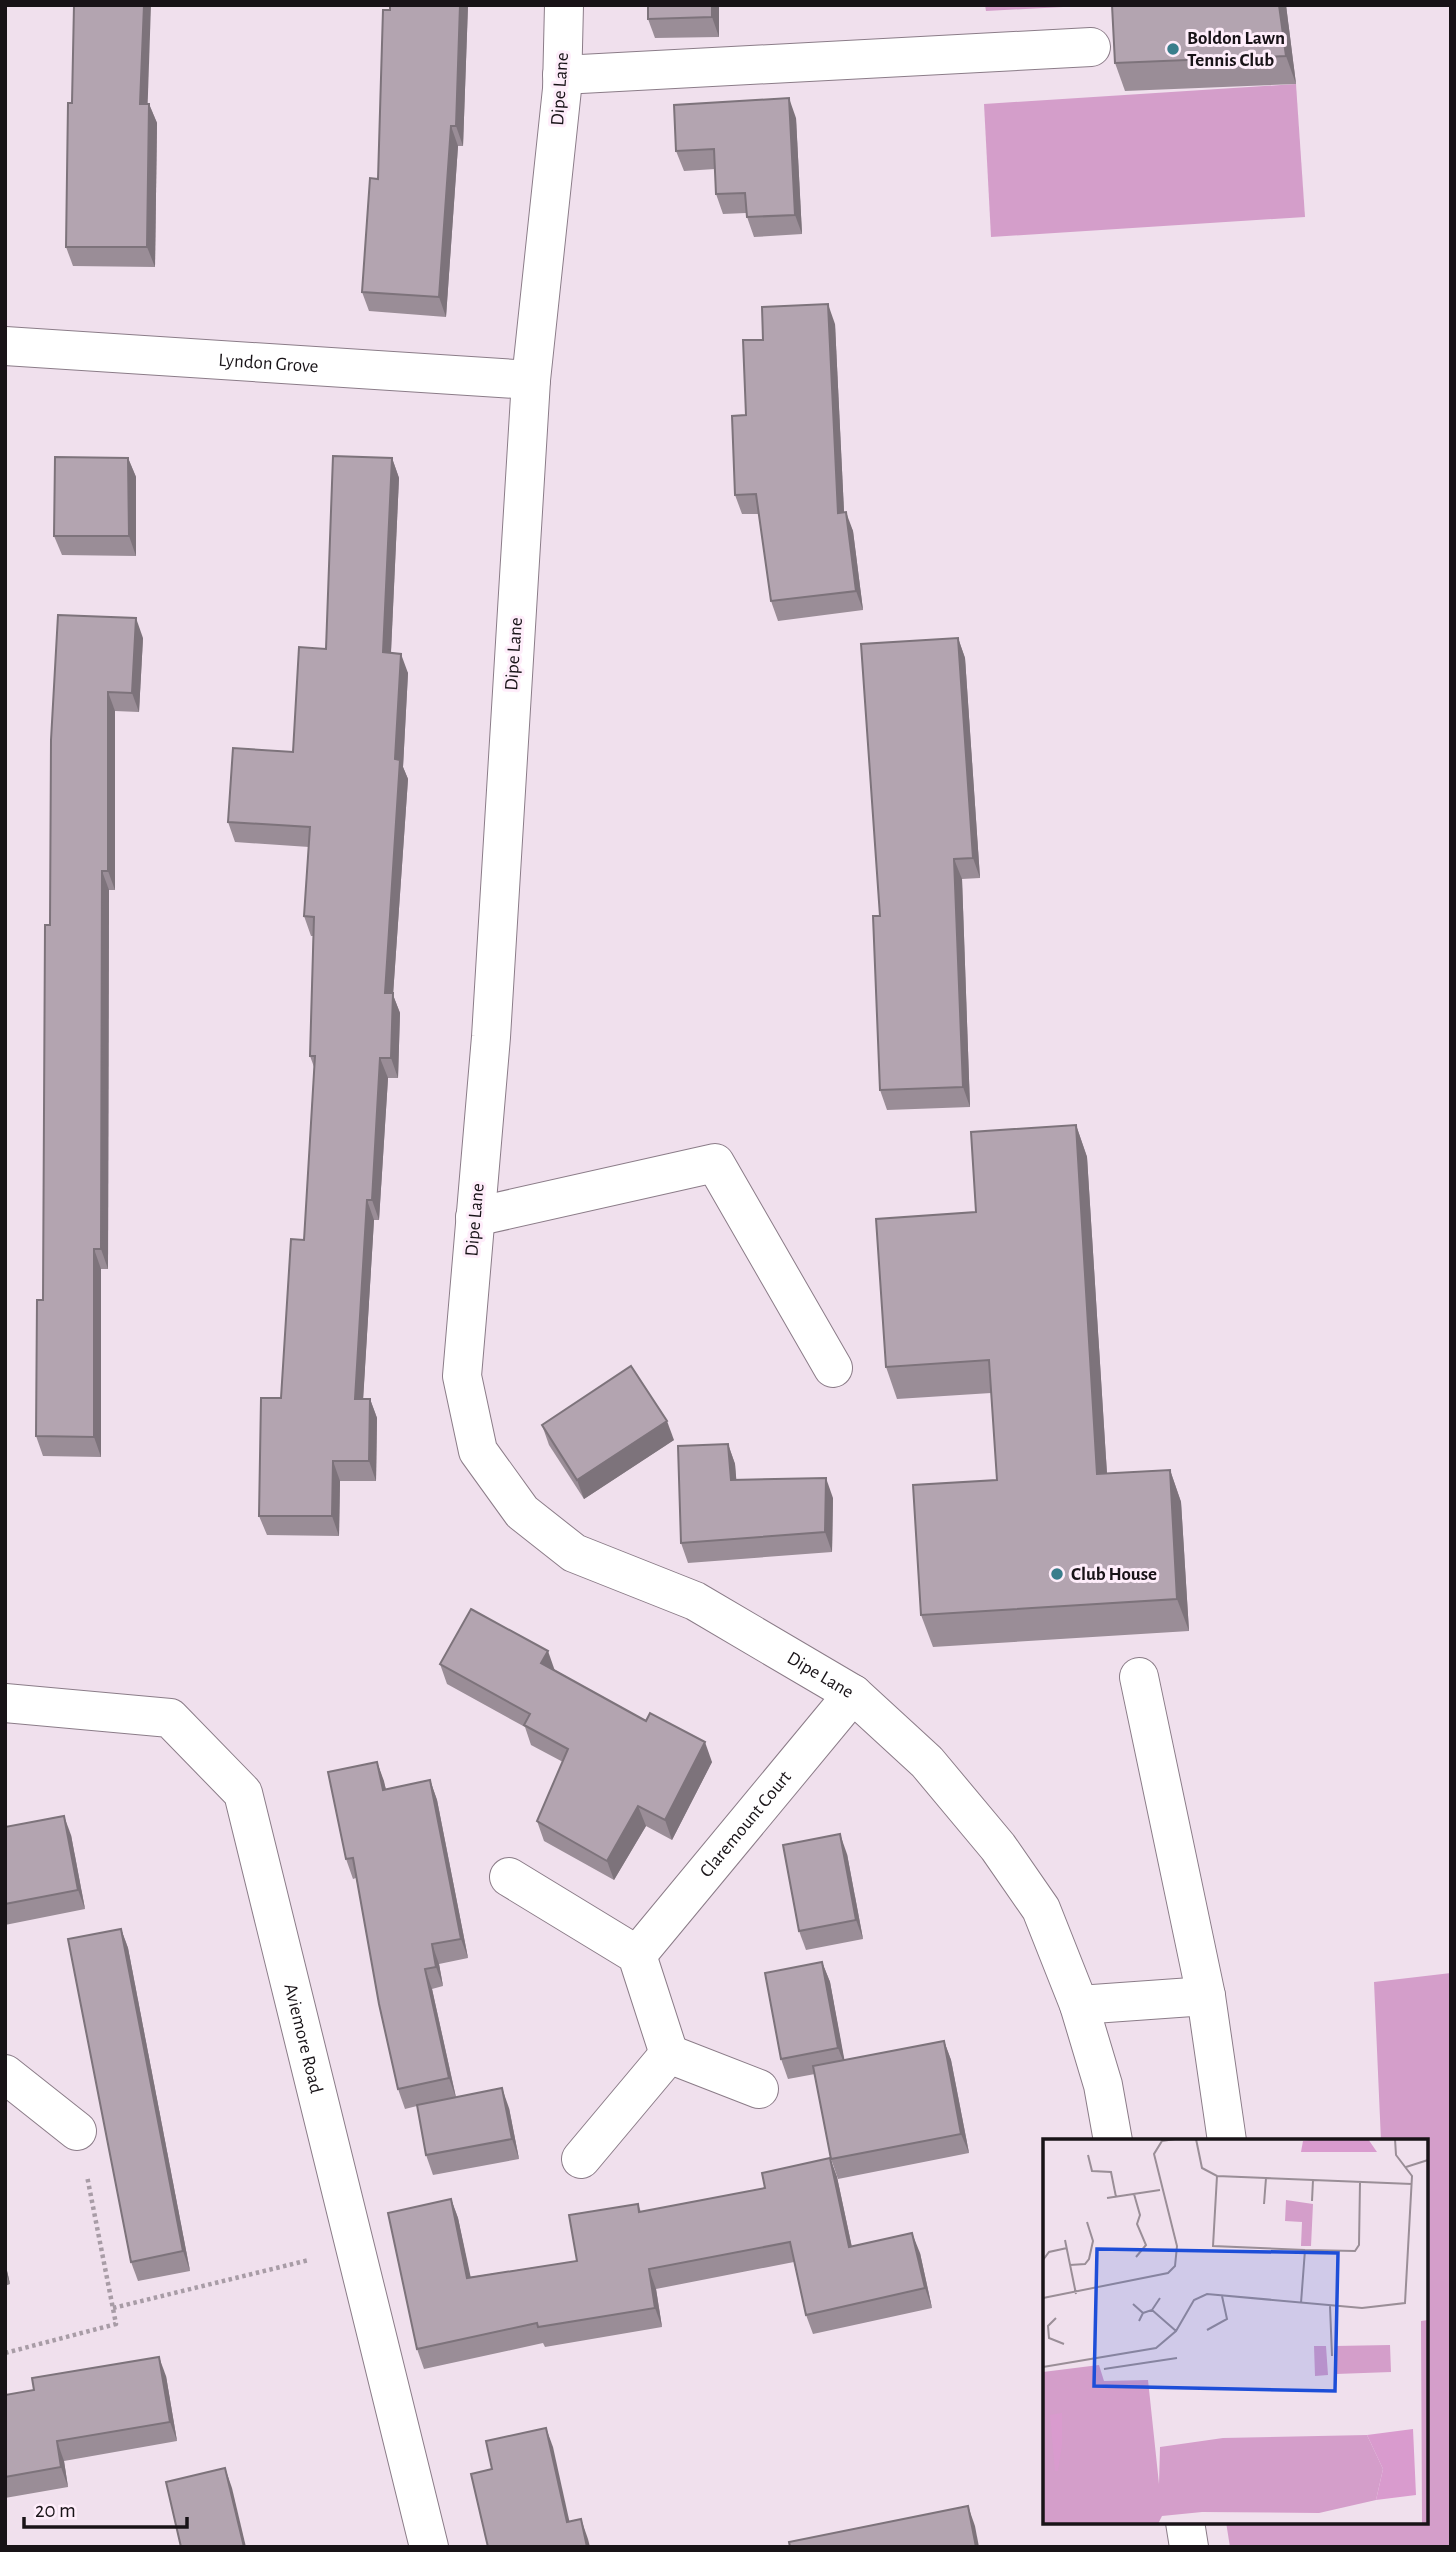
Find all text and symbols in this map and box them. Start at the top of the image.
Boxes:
place label: Boldon Lawn Tennis Club [1187,29,1285,70]
marker: Boldon Lawn Tennis Club [1165,41,1181,57]
street label: Dipe Lane [548,52,572,126]
street label: Lyndon Grove [218,350,319,376]
street label: Dipe Lane [502,617,526,691]
street label: Dipe Lane [462,1183,488,1257]
place label: Club House [1071,1565,1157,1584]
marker: Club House [1049,1566,1065,1582]
street label: Dipe Lane [784,1648,857,1702]
street label: Claremount Court [696,1767,795,1881]
street label: Aviemore Road [281,1982,326,2095]
inset map [1043,2139,1428,2524]
scale bar [24,2486,187,2530]
text: 20 m [35,2500,76,2521]

